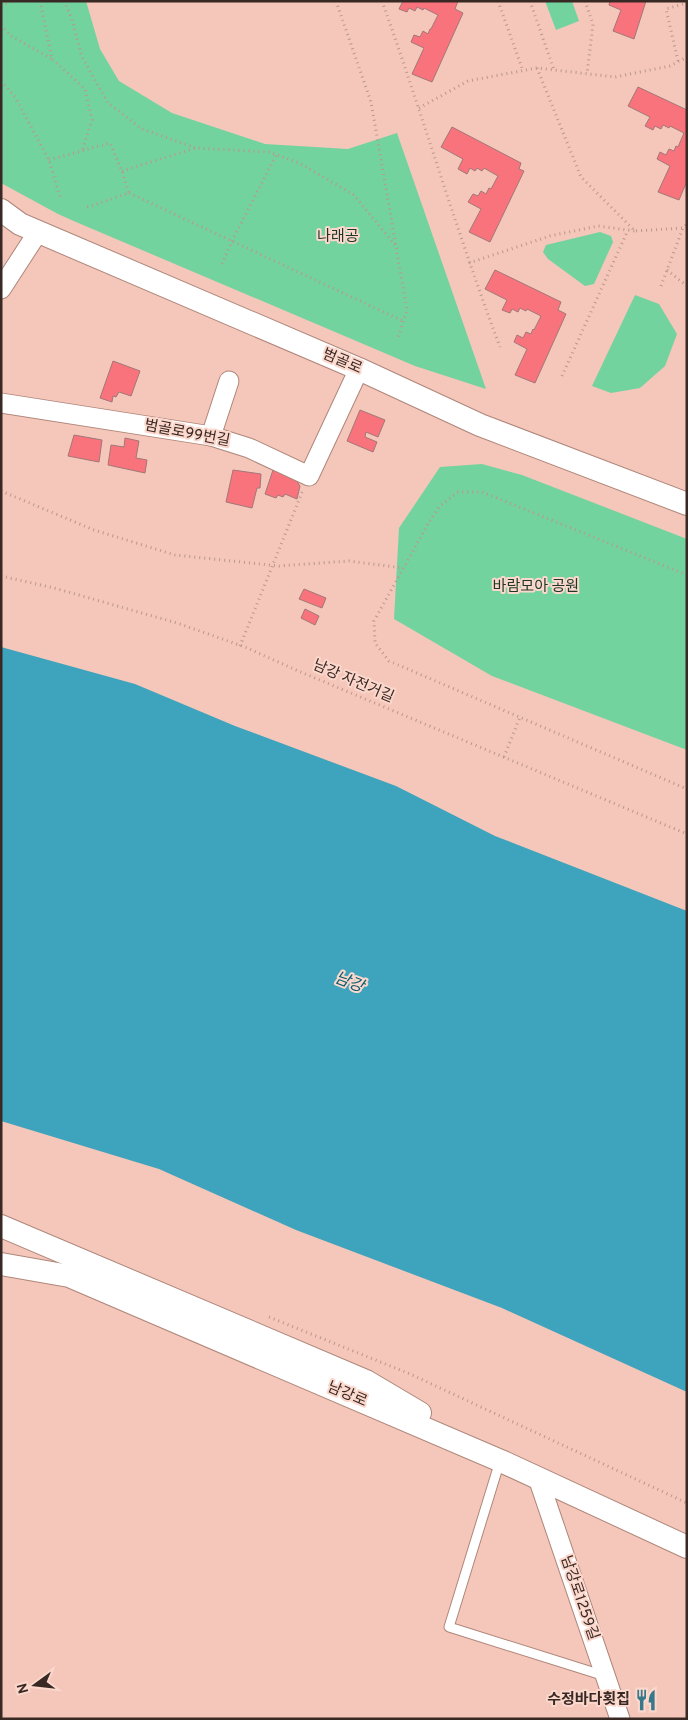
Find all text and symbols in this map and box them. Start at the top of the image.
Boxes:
park label: 나래공 [317,228,359,247]
street label: 범골로 [319,345,365,379]
street label: 범골로99번길 [143,416,231,452]
park label: 바람모아 공원 [493,578,579,597]
street label: 남강 자전거길 [310,656,396,708]
water label: 남강 [332,968,368,998]
street label: 남강로 [324,1378,370,1412]
street label: 남강로1259길 [556,1553,602,1643]
north arrow [10,1660,60,1710]
text: N [14,1681,33,1695]
restaurant icon: 수정바다횟집 [633,1687,659,1713]
place label: 수정바다횟집 [547,1690,630,1710]

